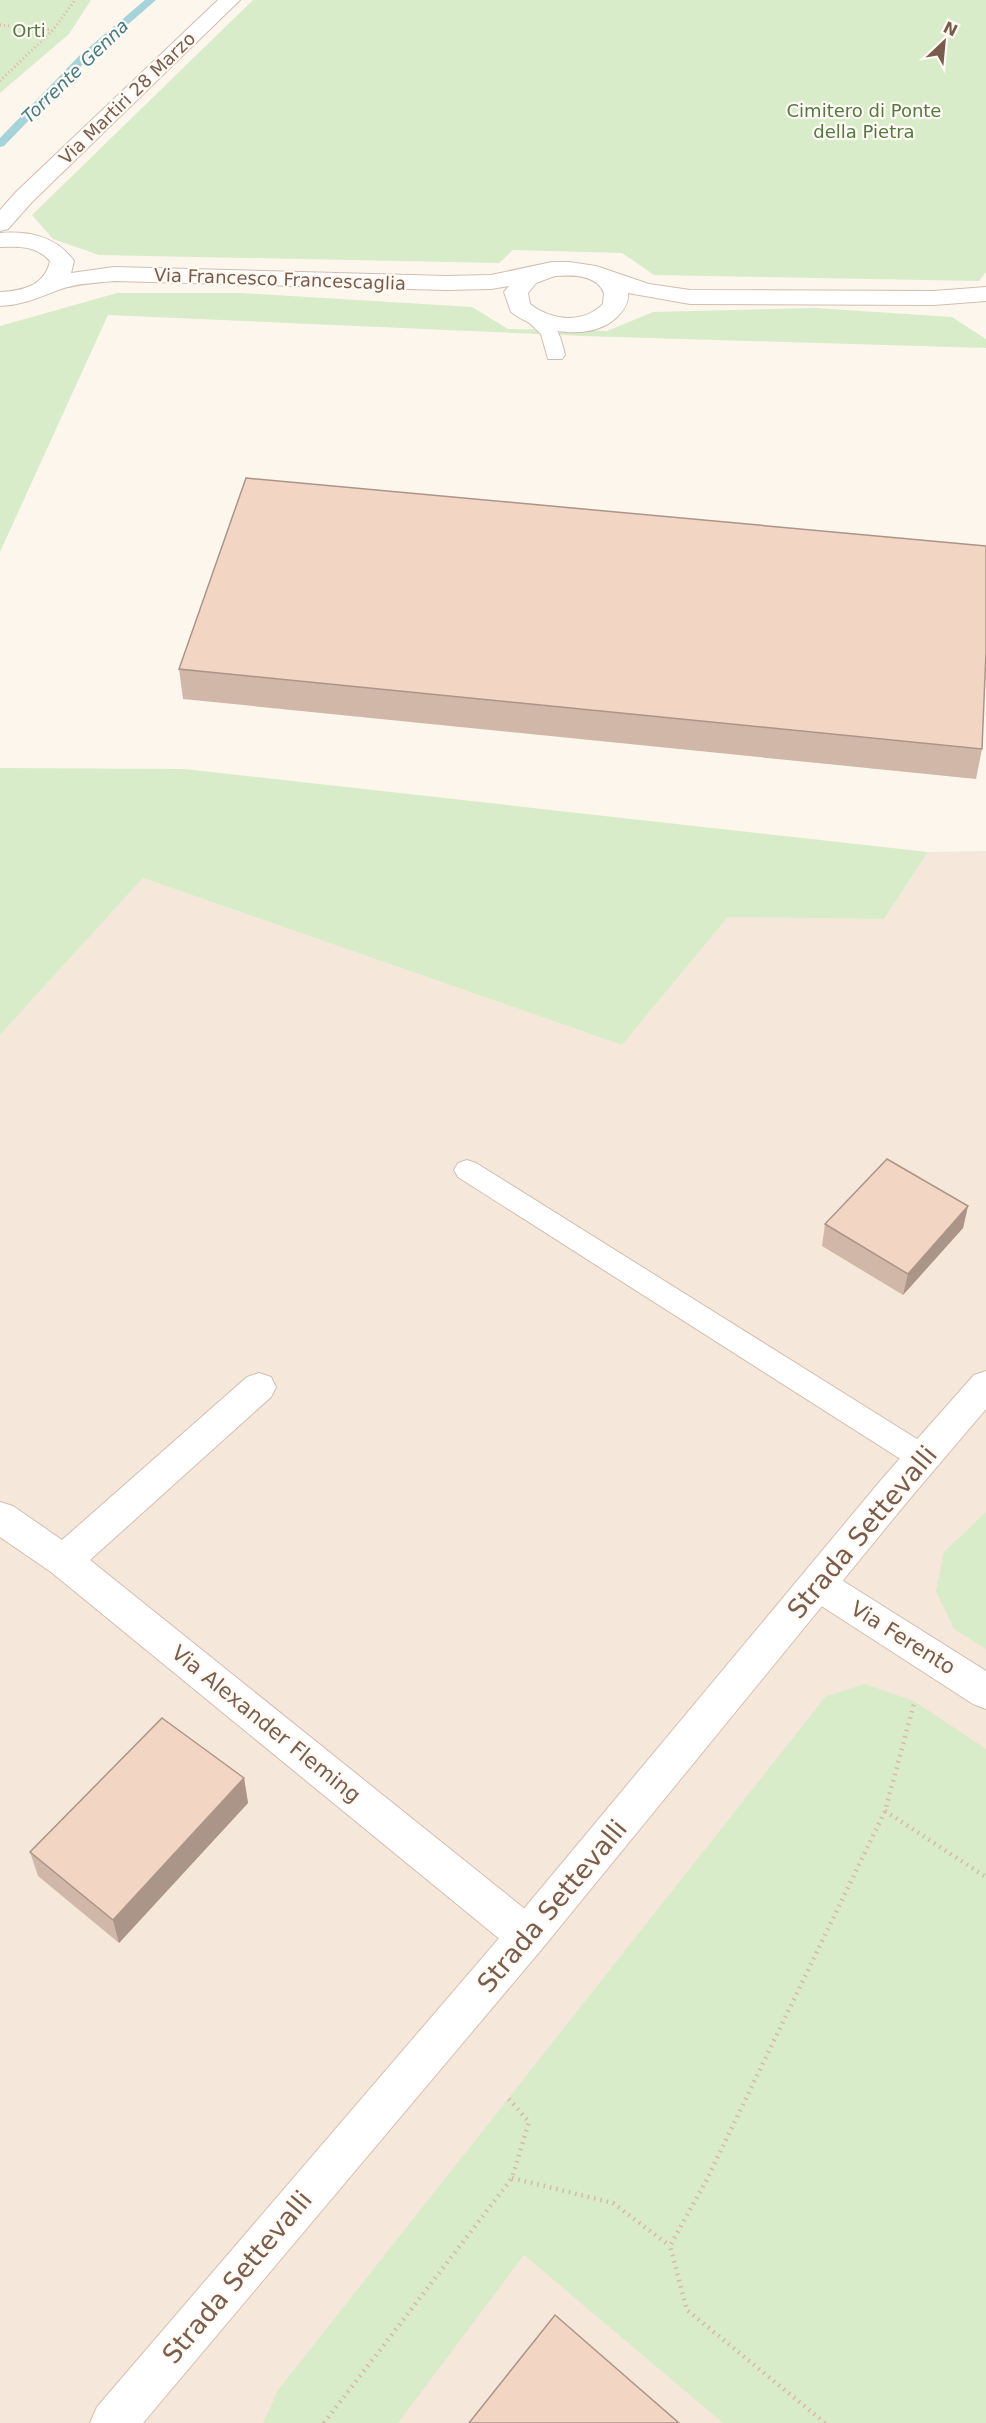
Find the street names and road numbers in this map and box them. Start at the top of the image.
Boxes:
street label: Via Martiri 28 Marzo [55,28,199,168]
street label: Via Francesco Francescaglia [154,264,406,294]
street label: Strada Settevalli [781,1440,943,1624]
street label: Via Ferento [846,1596,960,1680]
street label: Via Alexander Fleming [167,1640,365,1808]
street label: Strada Settevalli [471,1814,633,1998]
street label: Strada Settevalli [156,2185,318,2369]

